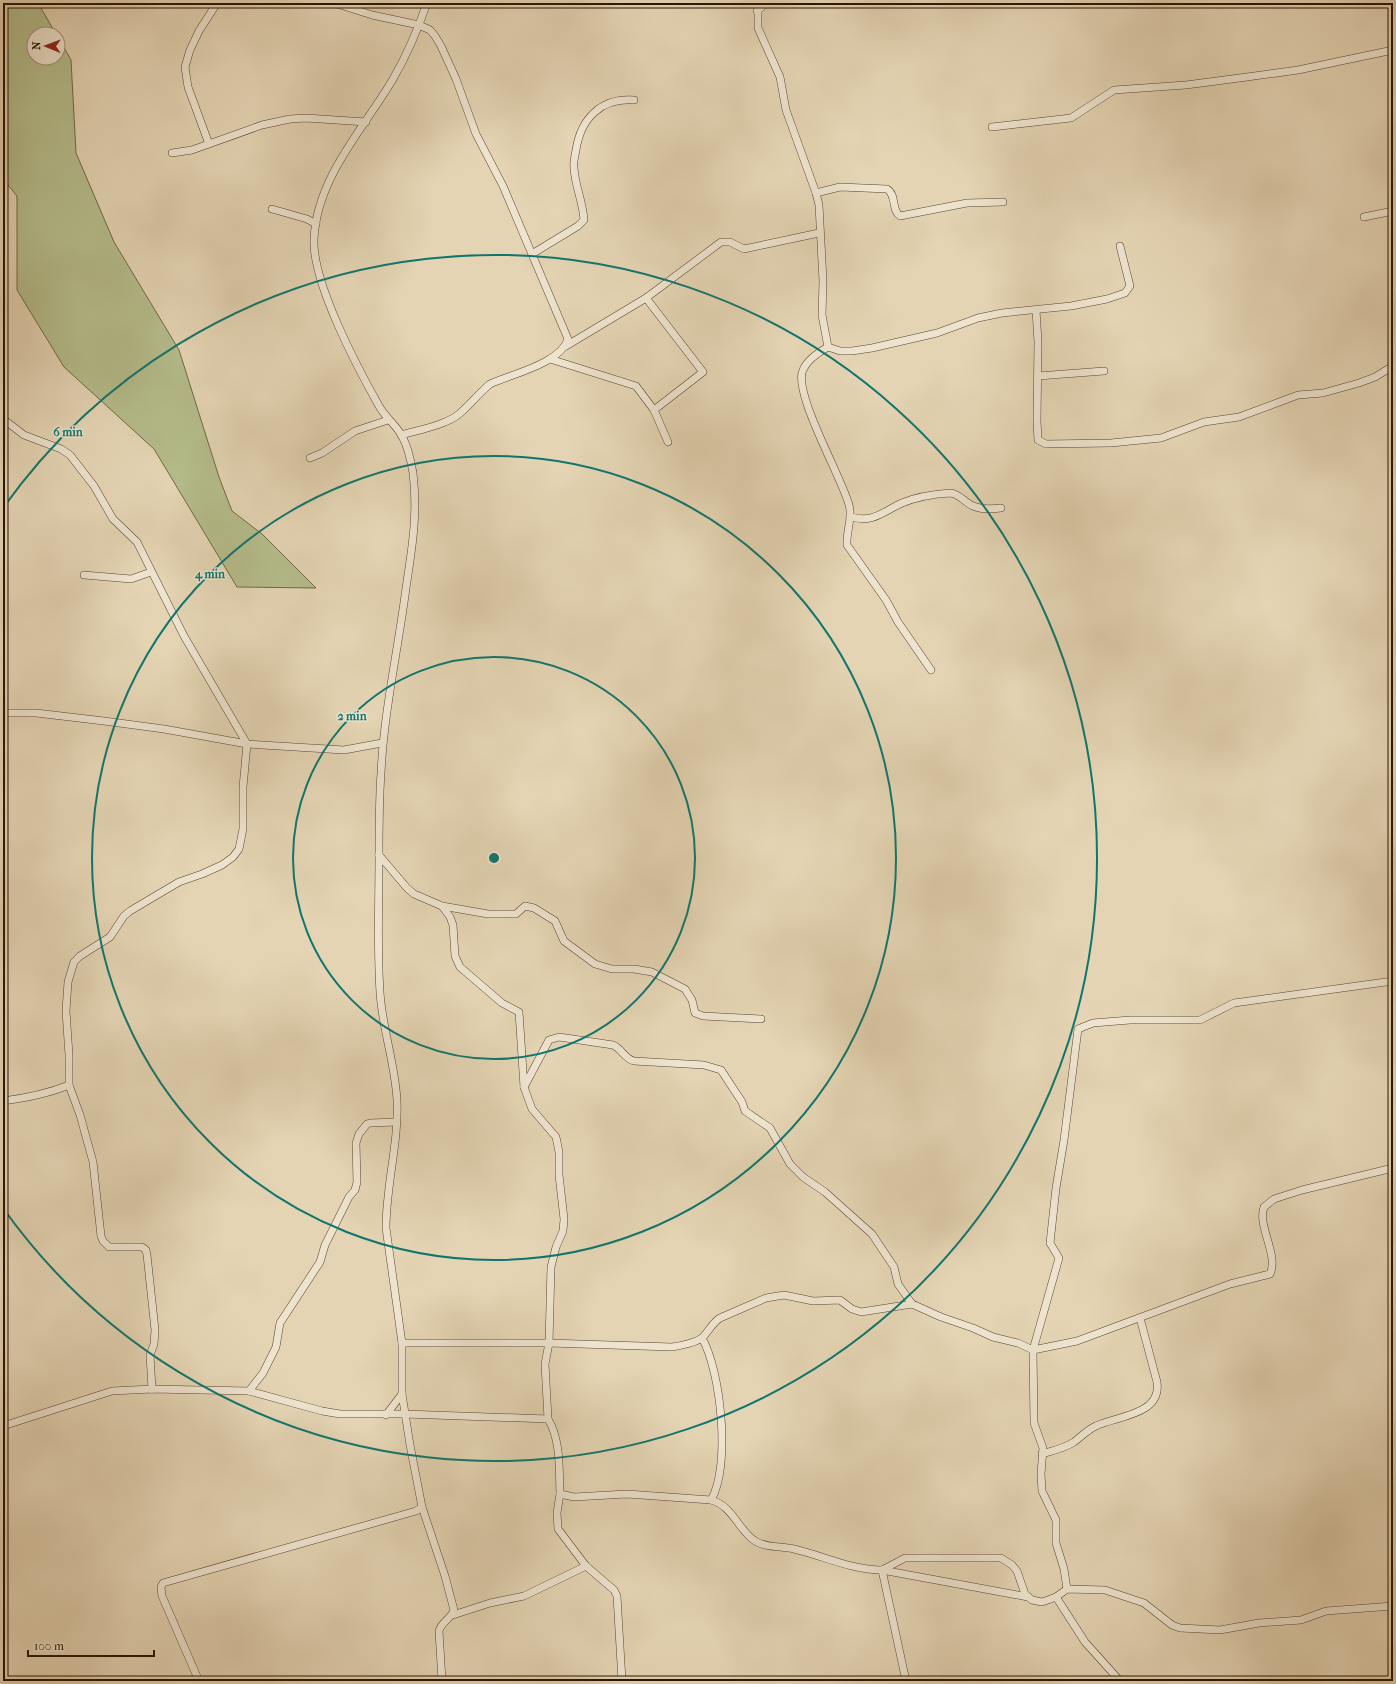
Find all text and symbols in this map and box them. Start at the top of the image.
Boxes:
north arrow [26,26,66,66]
text: N [30,41,43,50]
text: 6 min [53,425,84,439]
text: 4 min [194,567,226,582]
text: 2 min [337,709,368,723]
centre of rings [487,851,501,865]
scale bar [28,1632,154,1658]
text: 100 m [34,1639,64,1653]

